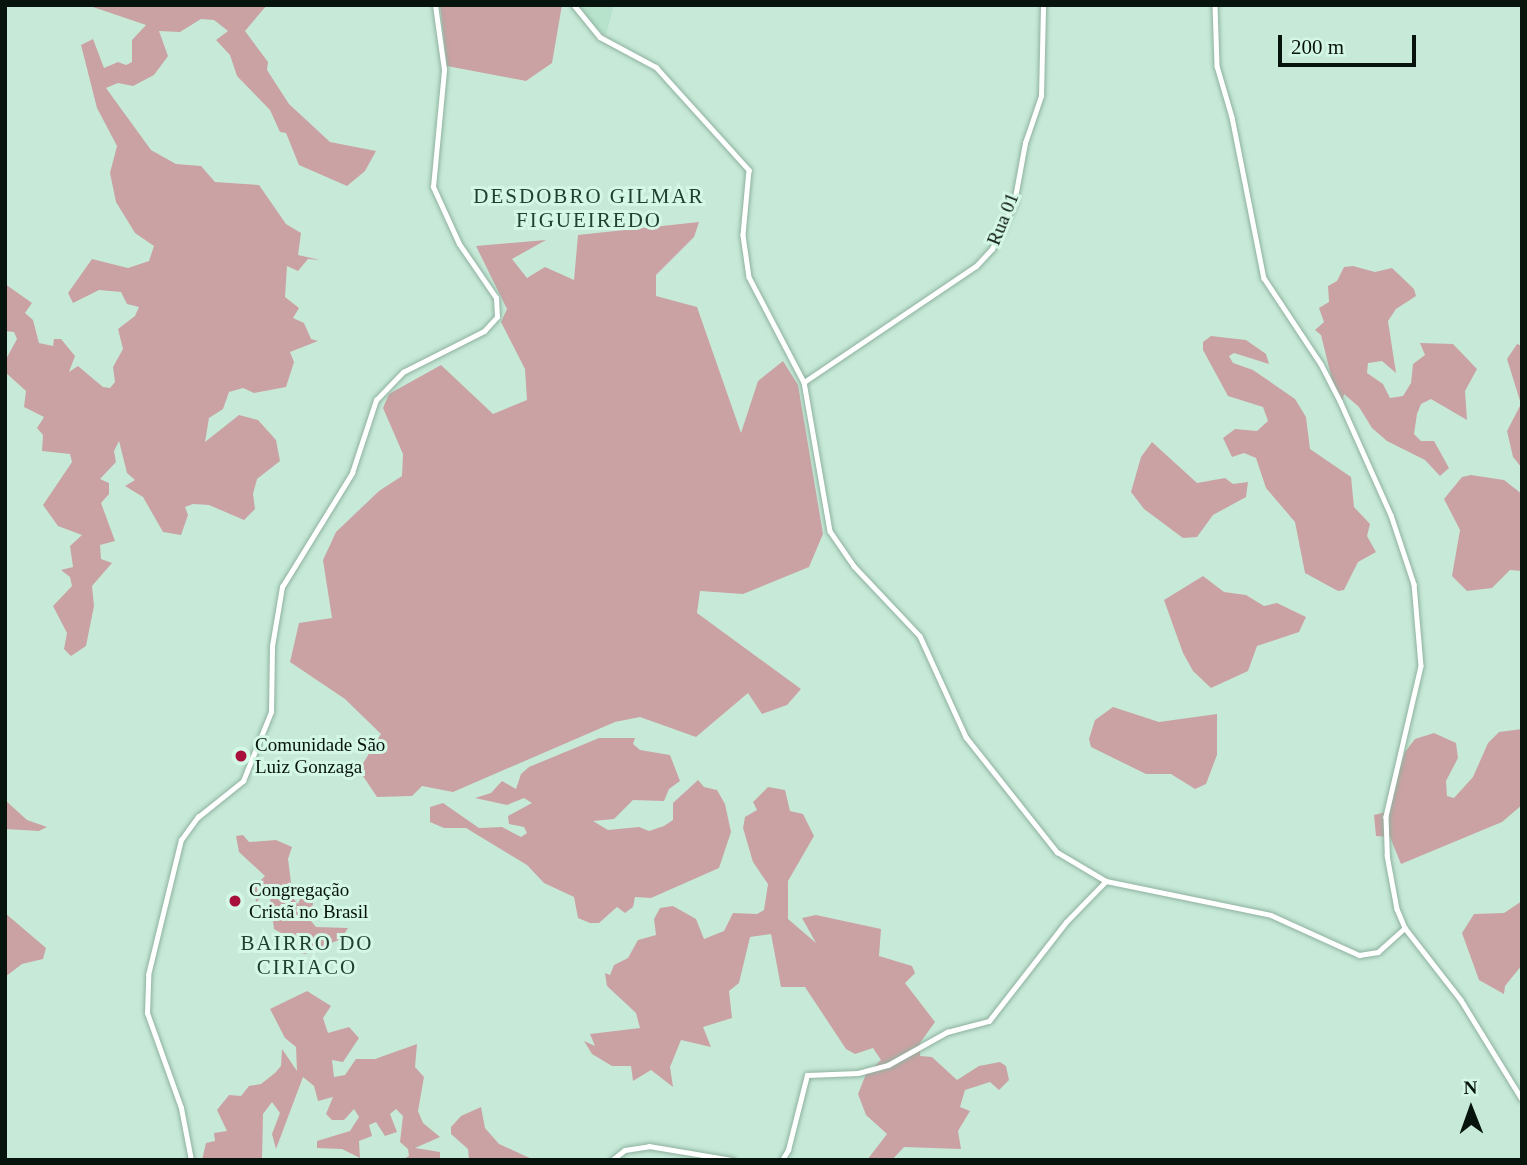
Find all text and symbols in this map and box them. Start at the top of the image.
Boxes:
scale bar [1282,21,1420,65]
text: 200 m [1291,35,1344,59]
district label: DESDOBRO GILMAR FIGUEIREDO [475,183,703,233]
street label: Rua 01 [982,190,1024,248]
place label: Comunidade São Luiz Gonzaga [255,734,385,778]
marker: Comunidade São Luiz Gonzaga [233,748,249,764]
place label: Congregação Cristã no Brasil [249,879,368,923]
marker: Congregação Cristã no Brasil [227,893,243,909]
district label: BAIRRO DO CIRIACO [242,930,372,980]
north arrow [1436,1074,1506,1144]
text: N [1464,1077,1478,1098]

